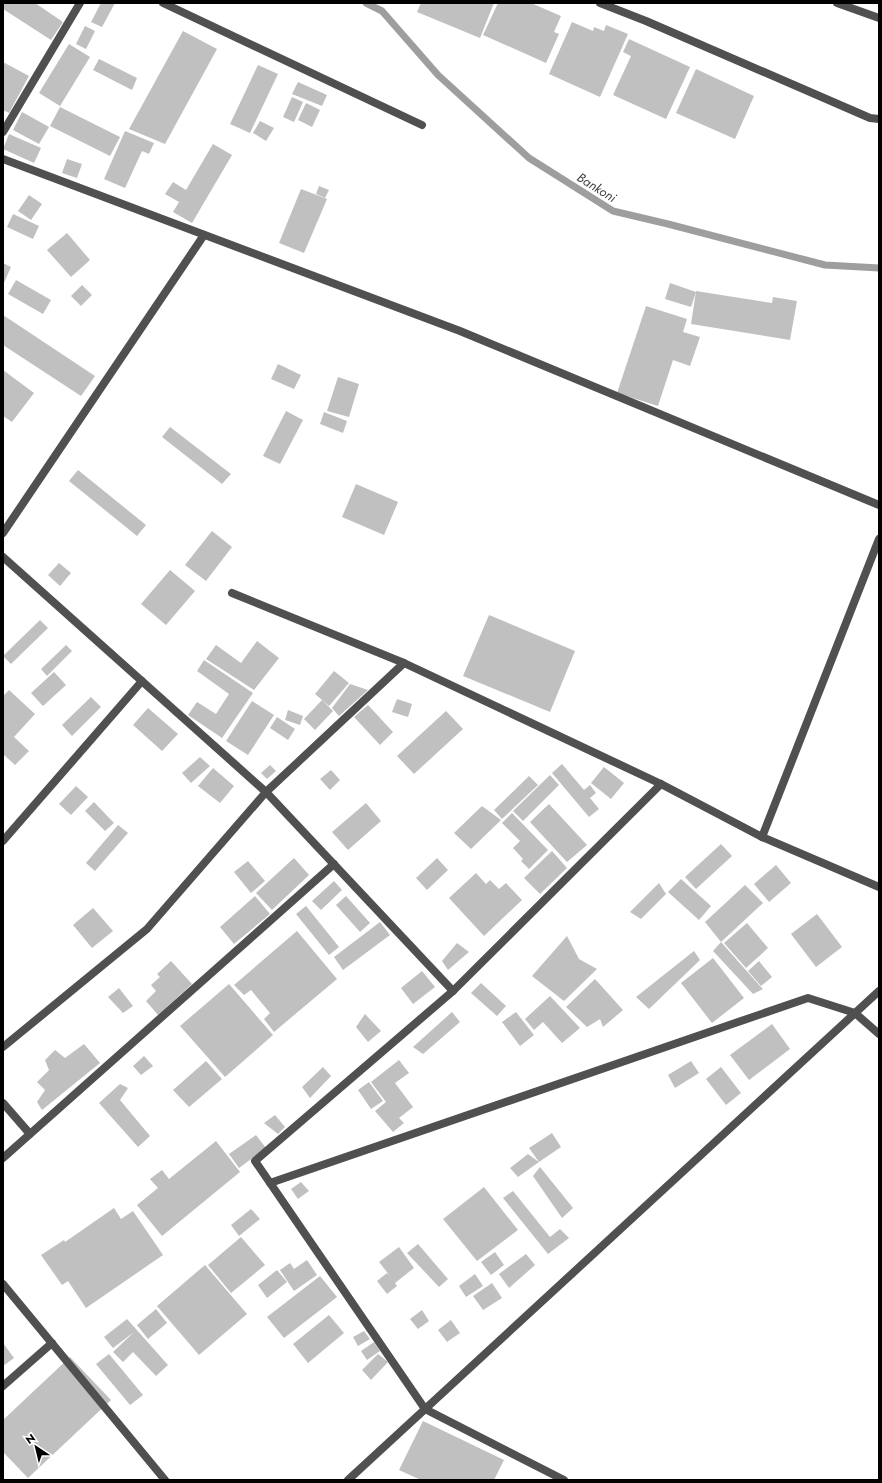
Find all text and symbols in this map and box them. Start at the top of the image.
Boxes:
water label: Bankoni [573,168,621,207]
north arrow [16,1427,56,1467]
text: N [22,1430,38,1448]

